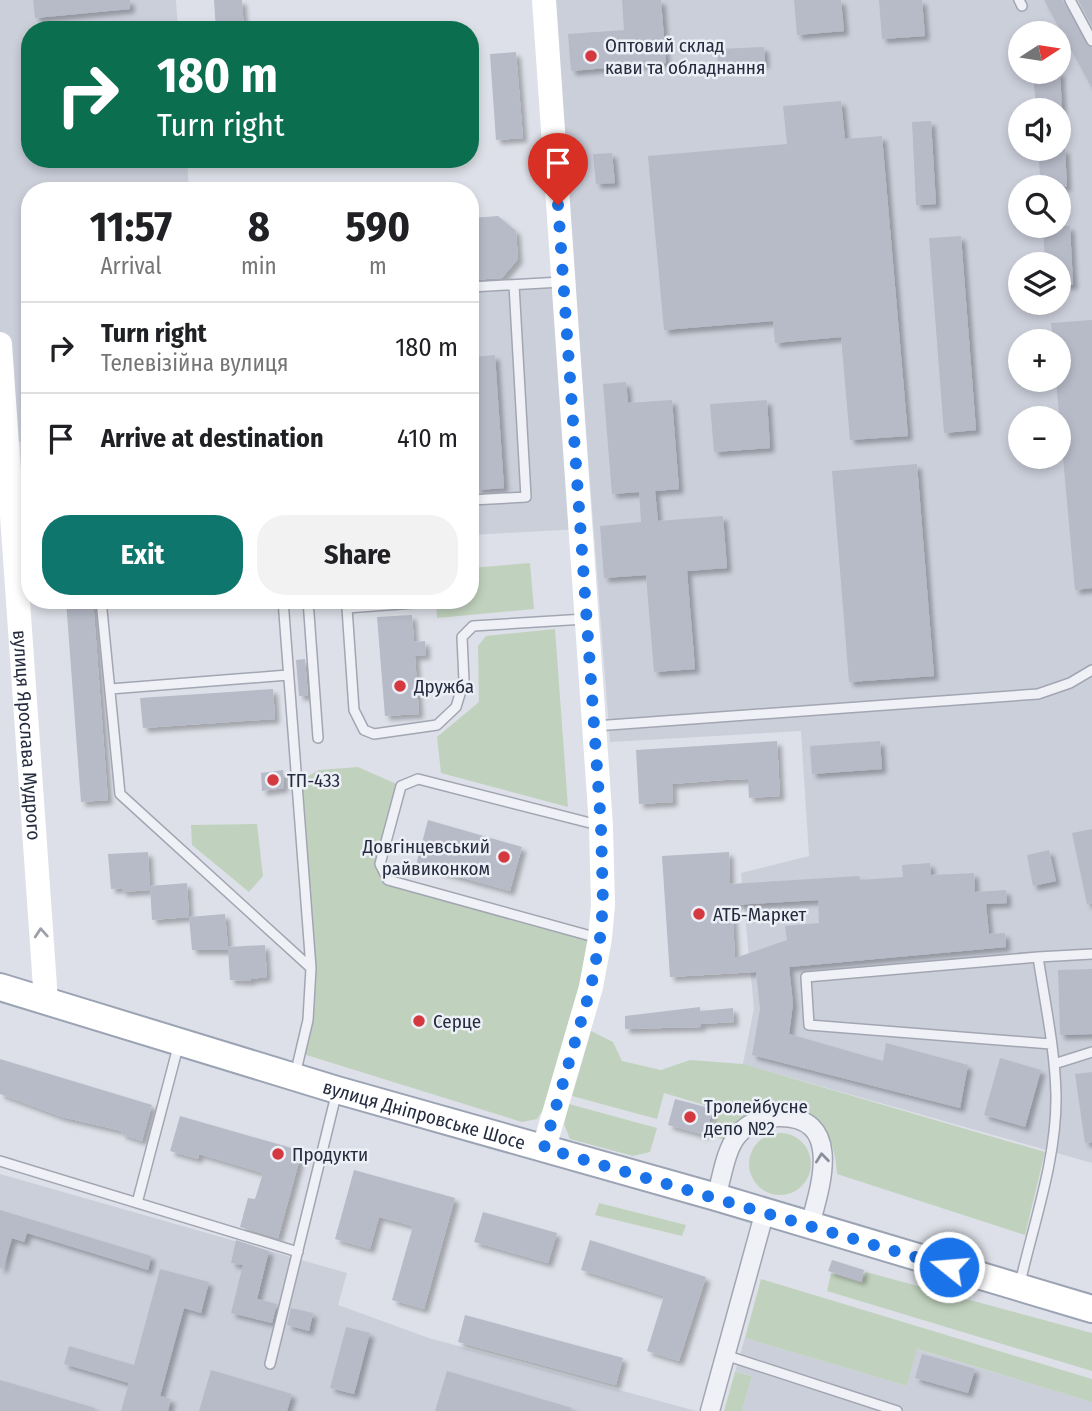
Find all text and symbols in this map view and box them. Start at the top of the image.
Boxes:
north arrow [1008,21,1071,84]
map controls [1008,21,1071,469]
place label: Оптовий склад кави та обладнання [605,34,765,79]
text: 180 m [157,46,278,105]
marker: Оптовий склад кави та обладнання [583,48,599,64]
icon: right [42,49,133,140]
button: sound [1008,98,1071,161]
text: Turn right [157,106,284,144]
pin [528,133,588,205]
icon: arrive [539,144,577,182]
button: search [1008,175,1071,238]
text: 11:57 [90,202,172,252]
text: 8 [248,202,270,252]
text: 590 [345,202,410,252]
text: Arrival [101,252,161,280]
text: min [241,252,277,280]
text: m [369,252,387,280]
button: layers [1008,252,1071,315]
text: Turn right [101,318,207,349]
icon: right [42,329,80,367]
button: + [1008,329,1071,392]
text: 180 m [395,332,458,363]
text: Телевізійна вулиця [101,349,288,377]
button: − [1008,406,1071,469]
icon: arrive [42,420,80,458]
text: Arrive at destination [101,423,324,454]
text: 410 m [397,423,458,454]
button: Exit [42,515,243,595]
button: Share [257,515,458,595]
street label: вулиця Ярослава Мудрого [9,629,46,841]
place label: Дружба [413,675,474,698]
marker: Дружба [392,678,408,694]
place label: ТП-433 [287,769,340,792]
marker: ТП-433 [265,772,281,788]
place label: Довгінцевський райвиконком [362,835,490,880]
marker: Довгінцевський райвиконком [496,849,512,865]
place label: АТБ-Маркет [713,903,806,926]
marker: АТБ-Маркет [691,906,707,922]
one-way arrow [34,927,49,938]
place label: Серце [433,1010,481,1033]
marker: Серце [411,1013,427,1029]
street label: вулиця Дніпровське Шосе [320,1075,528,1154]
place label: Тролейбусне депо №2 [704,1095,808,1140]
marker: Тролейбусне депо №2 [682,1109,698,1125]
place label: Продукти [292,1143,368,1166]
marker: Продукти [270,1146,286,1162]
one-way arrow [815,1152,830,1163]
position arrow [912,1230,986,1304]

